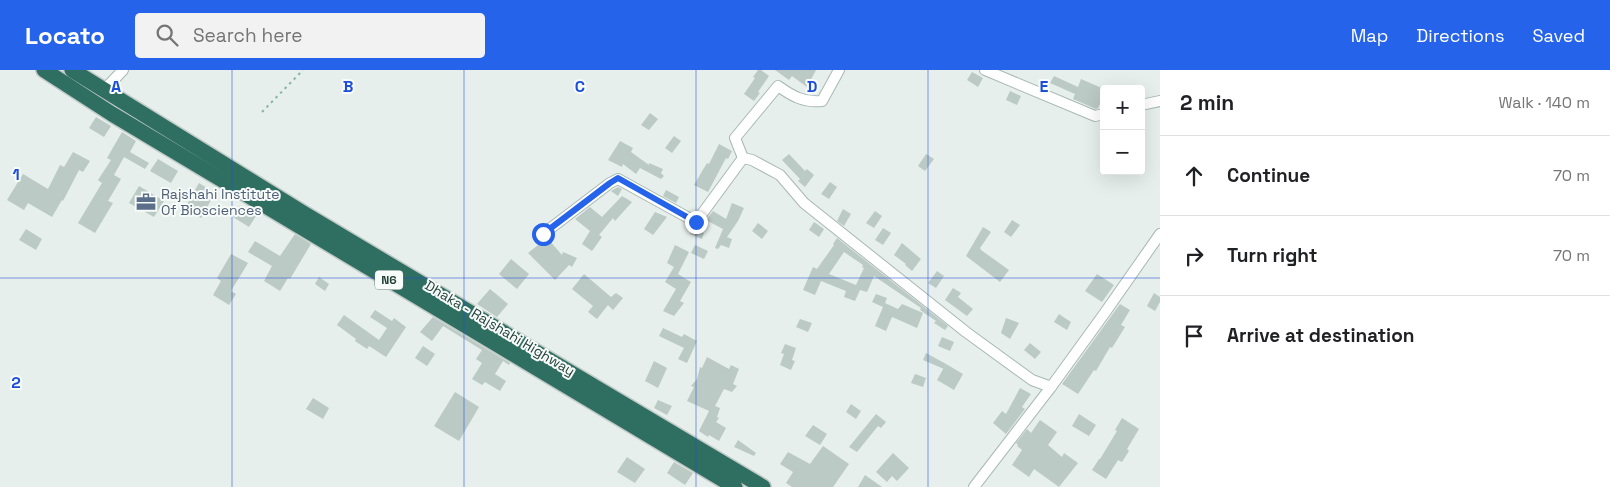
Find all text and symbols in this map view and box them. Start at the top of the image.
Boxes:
search box [135,13,485,58]
text: Locato [25,20,105,51]
icon: search [153,21,181,49]
text: Search here [193,23,302,48]
text: Map [1351,24,1388,47]
text: Directions [1416,24,1505,47]
text: Saved [1533,24,1585,47]
text: A [111,76,121,97]
text: B [343,76,353,97]
text: C [575,76,585,97]
text: D [807,76,817,97]
text: E [1040,76,1049,97]
map controls [1100,85,1145,175]
button: + [1100,85,1145,130]
text: 2 min [1180,89,1234,116]
text: Walk · 140 m [1498,92,1590,113]
button: − [1100,130,1145,175]
icon: ahead [1180,162,1208,190]
text: Continue [1227,163,1310,188]
text: 1 [12,164,20,185]
text: 70 m [1553,165,1590,186]
place label: Rajshahi Institute Of Biosciences [161,185,280,219]
office icon: Rajshahi Institute Of Biosciences [135,191,157,213]
route end [685,211,708,234]
route start [532,223,555,246]
icon: right [1180,242,1208,270]
text: Turn right [1227,243,1317,268]
text: 70 m [1553,245,1590,266]
road number: N6 [375,270,403,290]
street label: Dhaka - Rajshahi Highway [422,276,578,380]
icon: arrive [1180,322,1208,350]
text: Arrive at destination [1227,323,1415,348]
text: 2 [11,372,21,393]

